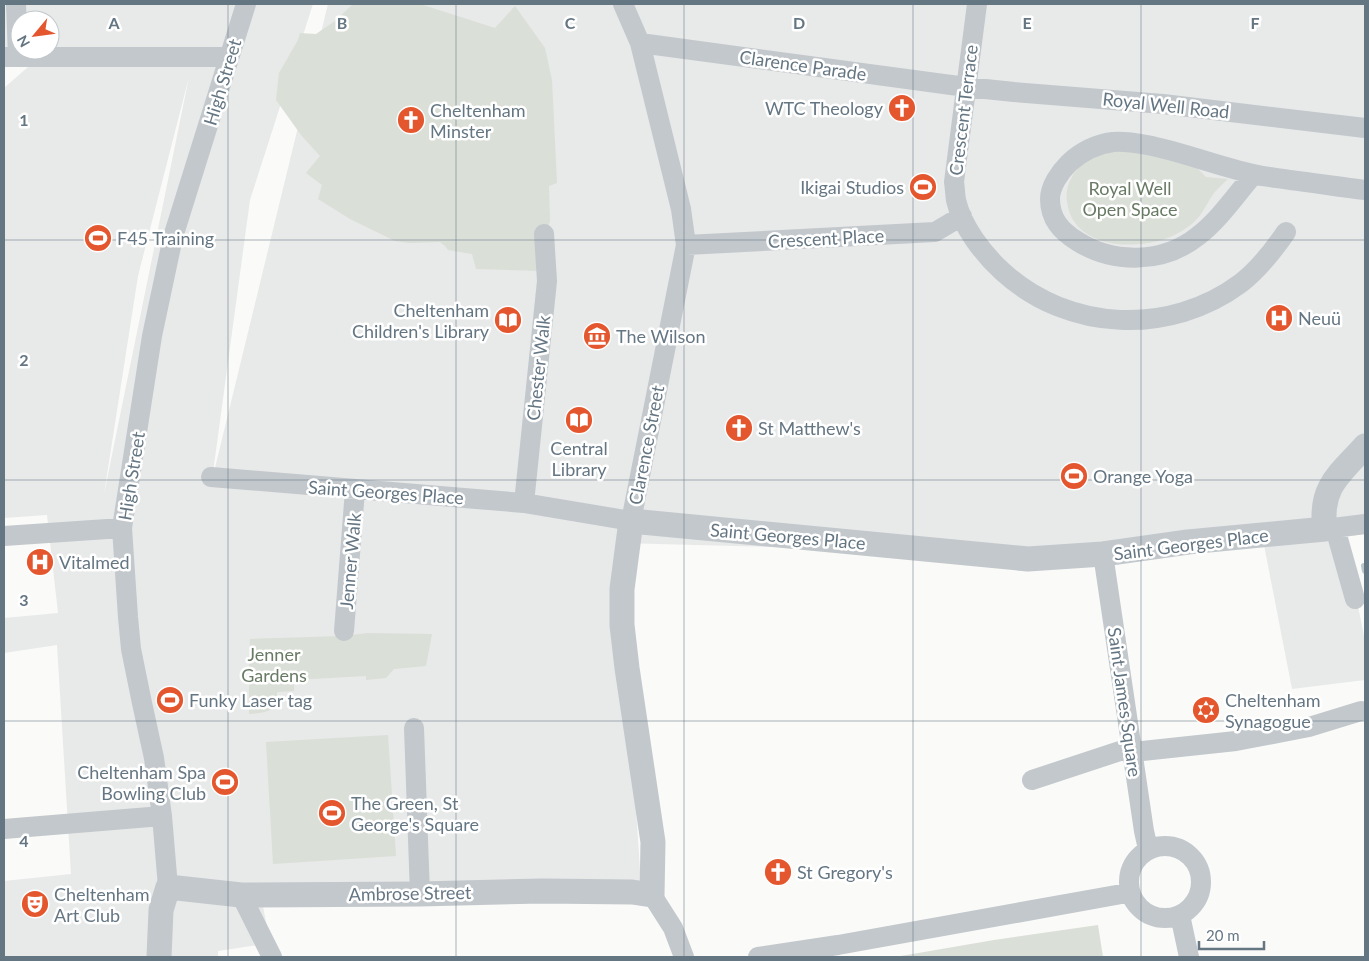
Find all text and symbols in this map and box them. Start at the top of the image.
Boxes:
north arrow [10,10,60,60]
text: A [107,13,120,32]
text: B [337,13,347,32]
text: C [565,13,576,32]
text: D [793,13,805,32]
text: E [1022,13,1032,32]
text: F [1250,13,1260,32]
text: N [13,33,33,50]
street label: High Street [198,36,246,128]
street label: Crescent Terrace [944,43,982,177]
street label: Clarence Parade [738,45,868,85]
street label: Royal Well Road [1101,87,1231,123]
church icon: WTC Theology [887,93,917,123]
place label: WTC Theology [765,97,884,119]
place label: Cheltenham Minster [430,99,526,142]
church icon: Cheltenham Minster [396,105,426,135]
text: 1 [19,110,29,129]
sports icon: Ikigai Studios [908,172,938,202]
place label: Ikigai Studios [800,176,904,198]
park label: Royal Well Open Space [1082,177,1178,220]
sports icon: F45 Training [83,223,113,253]
street label: Crescent Place [767,224,885,252]
place label: F45 Training [117,227,214,249]
place label: Cheltenham Children's Library [352,299,490,342]
hospital icon: Neuü [1264,303,1294,333]
library icon: Cheltenham Children's Library [493,305,523,335]
place label: Neuü [1298,307,1341,329]
street label: Chester Walk [522,313,555,422]
museum icon: The Wilson [582,321,612,351]
place label: The Wilson [616,325,706,347]
text: 2 [19,350,29,369]
street label: Clarence Street [624,383,668,506]
library icon: Central Library [564,405,594,435]
church icon: St Matthew's [724,413,754,443]
place label: St Matthew's [758,417,861,439]
street label: High Street [113,430,149,522]
place label: Central Library [550,437,608,480]
sports icon: Orange Yoga [1059,461,1089,491]
place label: Orange Yoga [1093,465,1193,487]
street label: Saint Georges Place [307,476,465,508]
street label: Jenner Walk [335,511,365,610]
street label: Saint Georges Place [709,518,867,554]
street label: Saint Georges Place [1112,524,1270,564]
hospital icon: Vitalmed [25,547,55,577]
place label: Vitalmed [59,551,130,573]
text: 3 [19,590,29,609]
street label: Saint James Square [1104,626,1146,778]
park label: Jenner Gardens [241,643,307,686]
sports icon: Funky Laser tag [155,685,185,715]
place label: Funky Laser tag [189,689,312,711]
place label: Cheltenham Synagogue [1225,689,1321,732]
synagogue icon: Cheltenham Synagogue [1191,695,1221,725]
place label: Cheltenham Spa Bowling Club [77,761,206,804]
sports icon: Cheltenham Spa Bowling Club [210,767,240,797]
place label: The Green, St George's Square [351,792,479,835]
sports icon: The Green, St George's Square [317,798,347,828]
text: 4 [19,831,29,850]
church icon: St Gregory's [763,857,793,887]
place label: St Gregory's [797,861,893,883]
street label: Ambrose Street [348,881,472,905]
place label: Cheltenham Art Club [54,883,150,926]
theatre icon: Cheltenham Art Club [20,889,50,919]
scale bar [1199,918,1264,950]
text: 20 m [1206,926,1240,944]

